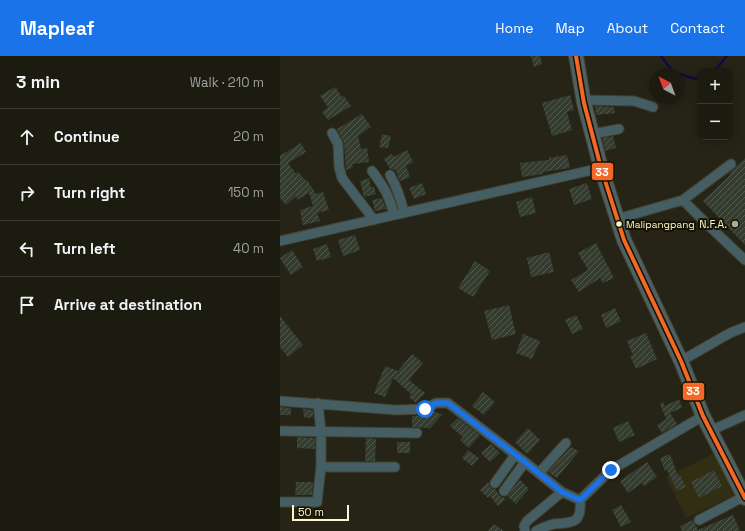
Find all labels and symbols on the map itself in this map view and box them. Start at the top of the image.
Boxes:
north arrow [649,68,685,104]
line badge: 33 [591,162,614,181]
text: 33 [595,165,609,179]
place label: N.F.A. [699,217,727,231]
place label: Malipangpang [626,218,695,231]
marker: Malipangpang [614,219,624,229]
marker: N.F.A. [730,219,740,229]
line badge: 33 [682,382,705,401]
text: 33 [686,384,700,398]
route start [416,400,434,418]
route end [602,461,620,479]
scale bar [292,503,349,522]

